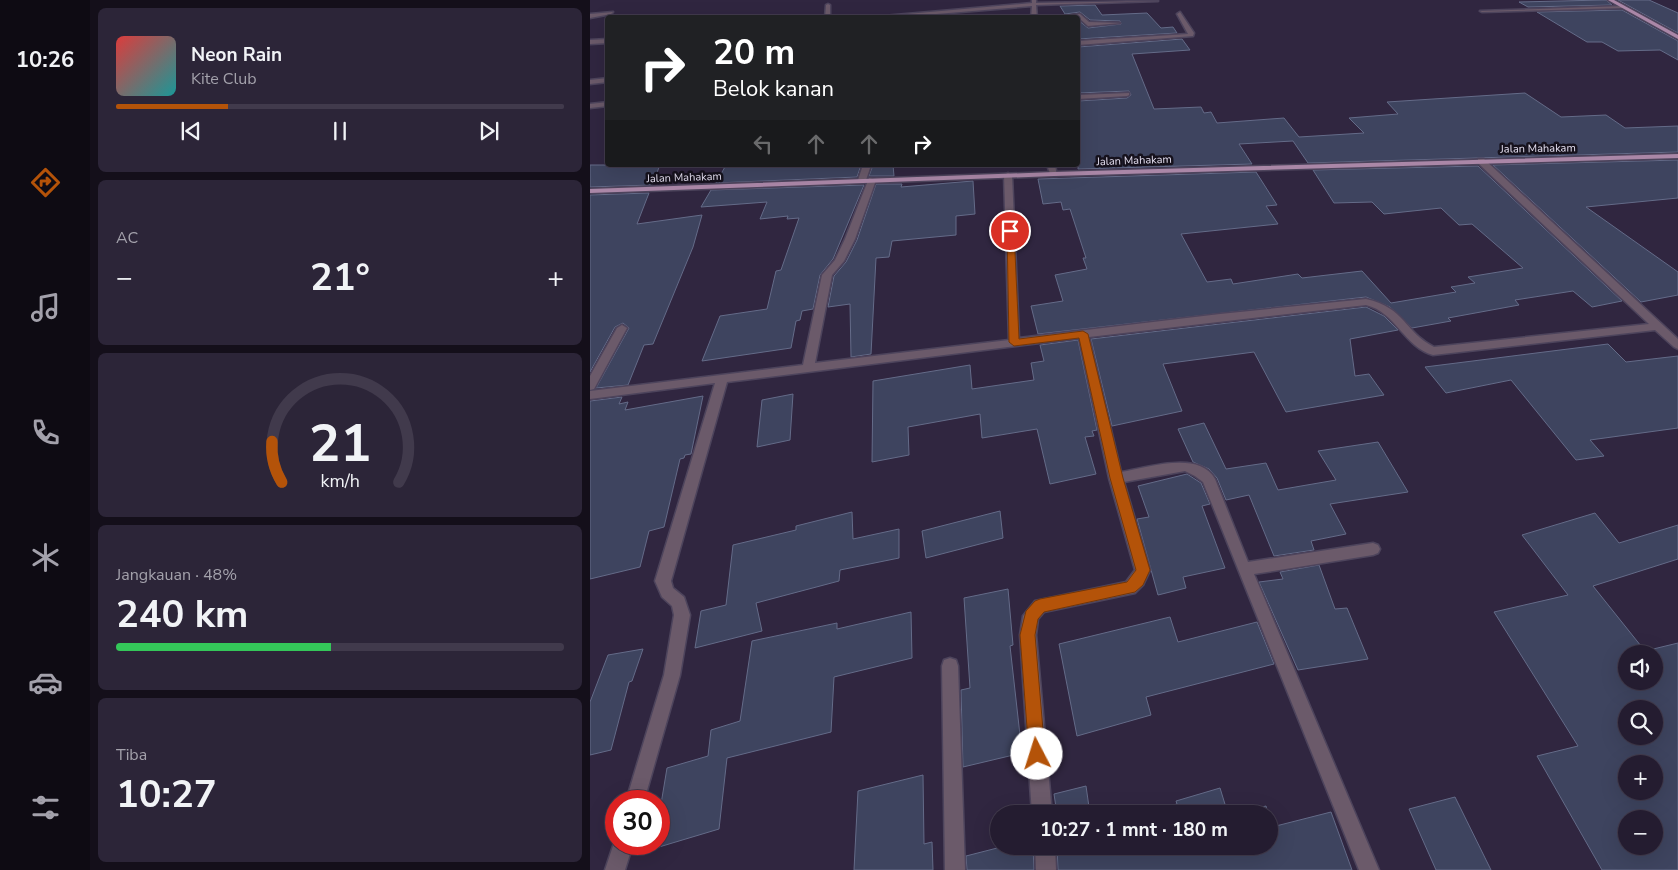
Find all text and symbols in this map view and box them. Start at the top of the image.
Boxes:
text: 20 m [713,29,795,76]
icon: right [630,35,695,100]
text: Neon Rain [191,42,282,68]
text: 10:26 [16,45,74,75]
text: Kite Club [191,68,257,90]
text: Belok kanan [713,74,834,104]
icon: previous [177,117,205,145]
icon: pause [326,117,354,145]
icon: next [475,117,503,145]
icon: left [749,130,777,158]
icon: ahead [802,130,830,158]
icon: ahead [855,130,883,158]
icon: right [908,130,936,158]
street label: Jalan Mahakam [1499,140,1576,157]
street label: Jalan Mahakam [1095,152,1172,169]
icon: directions [28,165,63,200]
street label: Jalan Mahakam [645,169,722,186]
pin [989,210,1031,252]
icon: arrive [996,217,1024,245]
text: AC [116,227,138,249]
text: 21° [310,252,370,303]
text: − [116,259,133,297]
text: + [547,259,564,297]
icon: music [28,290,63,325]
text: 21 [309,408,371,479]
icon: phone [28,415,63,450]
text: km/h [320,469,360,493]
icon: climate [28,540,63,575]
text: Jangkauan · 48% [116,564,237,586]
text: 240 km [116,589,248,640]
map controls [1618,645,1663,855]
button: sound [1618,645,1663,690]
icon: car [28,665,63,700]
button: search [1618,700,1663,745]
position arrow [1010,727,1062,779]
text: Tiba [116,744,147,766]
button: + [1618,755,1663,800]
text: 10:27 [116,769,217,820]
icon: filters [28,790,63,825]
speed limit sign: 30 [605,790,670,855]
button: − [1618,810,1663,855]
text: 10:27 · 1 mnt · 180 m [1040,817,1228,843]

